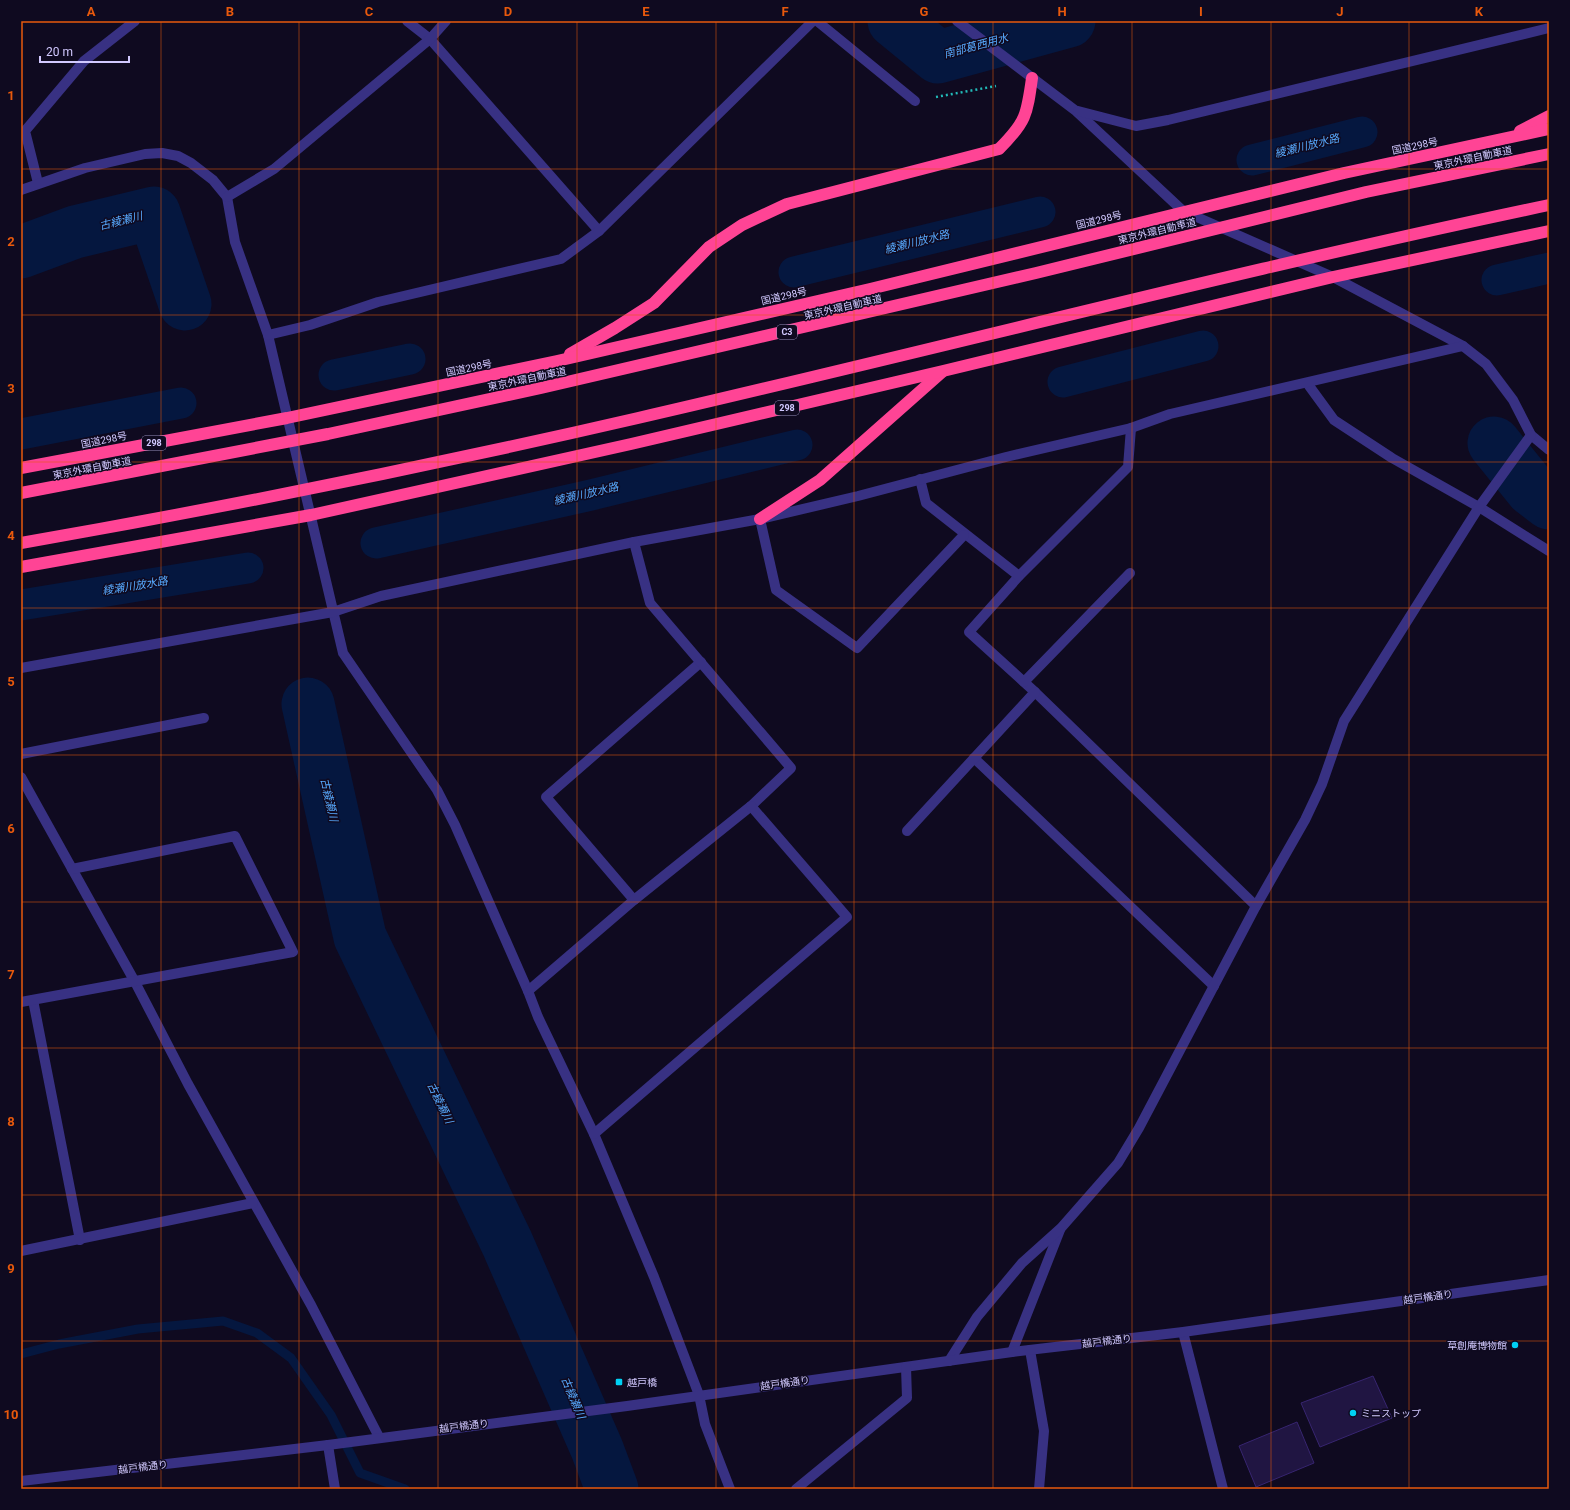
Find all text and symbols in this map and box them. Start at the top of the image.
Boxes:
text: A [87,4,96,19]
text: B [226,4,234,19]
text: C [365,4,374,19]
text: D [504,4,512,19]
text: E [642,4,650,19]
text: F [781,4,789,19]
text: G [920,4,929,19]
text: H [1057,4,1067,19]
text: I [1199,4,1203,19]
text: J [1336,4,1344,19]
text: K [1475,4,1484,19]
water label: 南部葛西用水 [942,31,1011,61]
scale bar [40,38,129,64]
text: 20 m [46,45,73,59]
text: 1 [7,88,15,103]
water label: 綾瀬川放水路 [1273,131,1342,160]
street label: 国道298号 [1391,136,1439,156]
street label: 東京外環自動車道 [1433,144,1513,172]
water label: 古綾瀬川 [98,209,145,233]
street label: 国道298号 [1075,209,1123,231]
street label: 東京外環自動車道 [1117,216,1197,246]
water label: 綾瀬川放水路 [883,227,952,256]
text: 2 [7,234,15,249]
street label: 国道298号 [760,285,808,307]
street label: 東京外環自動車道 [803,293,883,321]
road number: C3 [777,325,797,339]
street label: 国道298号 [445,358,493,378]
street label: 東京外環自動車道 [487,365,567,393]
text: 3 [7,381,15,396]
road number: 298 [775,401,799,415]
street label: 国道298号 [80,430,128,450]
road number: 298 [142,436,166,450]
street label: 東京外環自動車道 [52,455,132,481]
water label: 綾瀬川放水路 [552,480,621,508]
text: 4 [7,528,15,543]
water label: 綾瀬川放水路 [101,574,170,598]
text: 5 [7,674,15,689]
water label: 古綾瀬川 [318,777,341,824]
text: 6 [7,821,15,836]
text: 7 [7,967,15,982]
water label: 古綾瀬川 [425,1080,456,1127]
text: 8 [7,1114,15,1129]
text: 9 [7,1261,15,1276]
street label: 越戸橋通り [1402,1288,1454,1306]
street label: 越戸橋通り [1082,1332,1132,1350]
place label: 草創庵博物館 [1447,1340,1507,1351]
marker: 草創庵博物館 [1510,1340,1520,1350]
street label: 越戸橋通り [759,1374,811,1392]
water label: 古綾瀬川 [558,1375,588,1422]
marker: 越戸橋 [614,1377,624,1387]
place label: 越戸橋 [627,1377,657,1388]
text: 10 [4,1407,18,1422]
marker: ミニストップ [1348,1408,1358,1418]
place label: ミニストップ [1361,1408,1421,1419]
street label: 越戸橋通り [439,1417,489,1435]
street label: 越戸橋通り [118,1458,168,1476]

